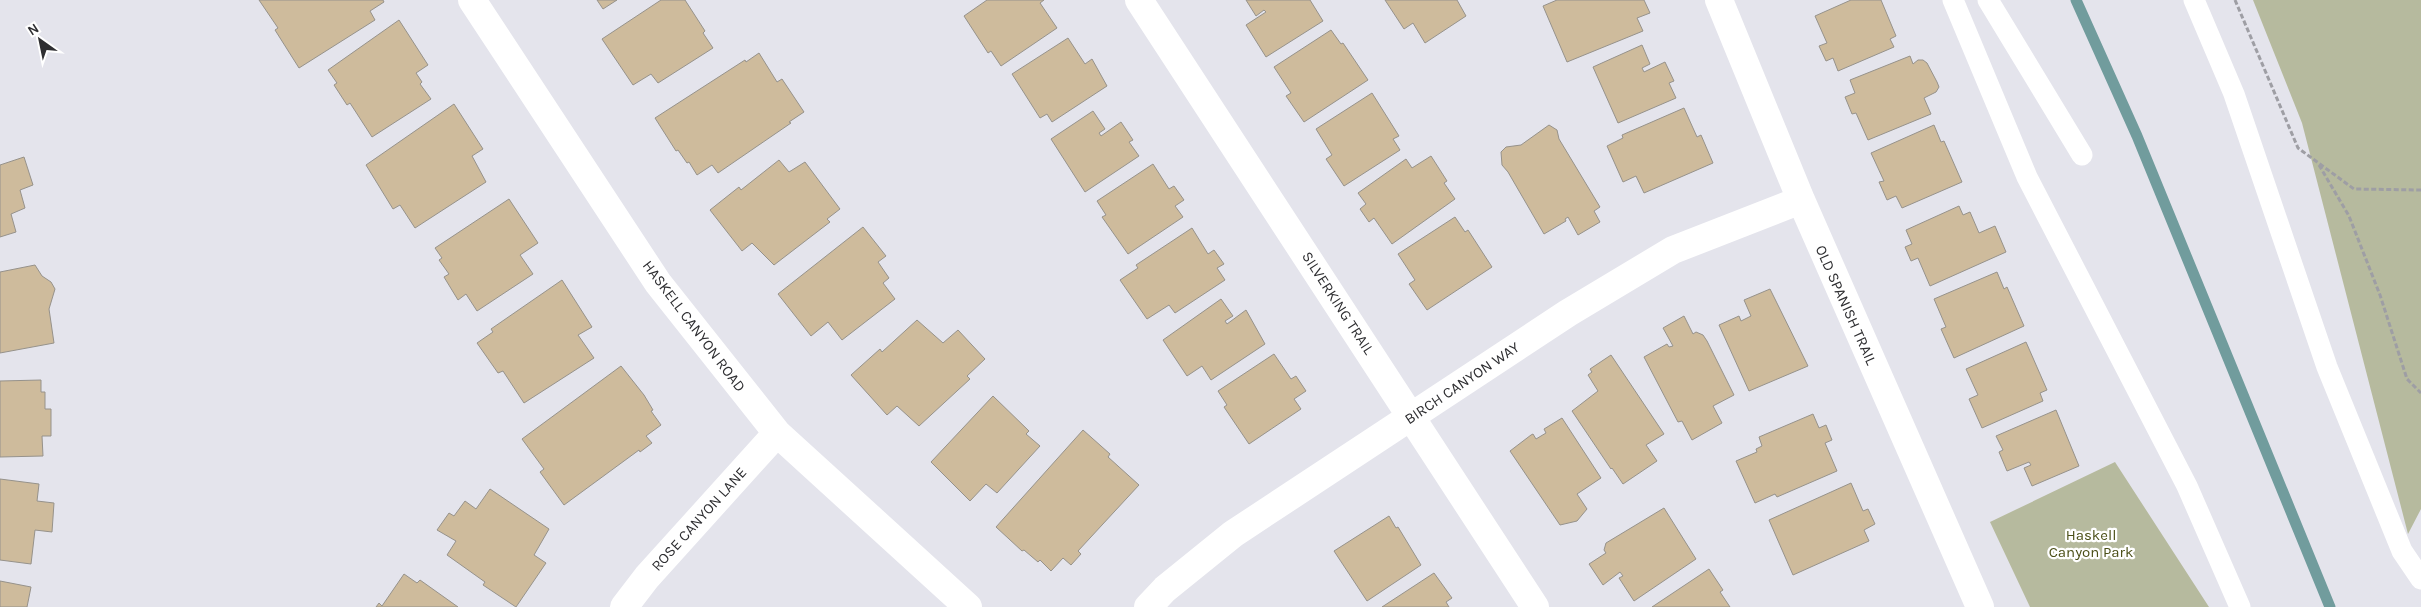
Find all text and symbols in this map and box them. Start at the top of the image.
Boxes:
north arrow [15,15,65,65]
text: N [24,20,42,39]
street label: OLD SPANISH TRAIL [1812,242,1880,368]
street label: SILVERKING TRAIL [1298,248,1378,358]
street label: HASKELL CANYON ROAD [639,257,749,395]
street label: BIRCH CANYON WAY [1401,338,1523,428]
street label: ROSE CANYON LANE [648,463,750,575]
park label: Haskell Canyon Park [2049,526,2133,561]

